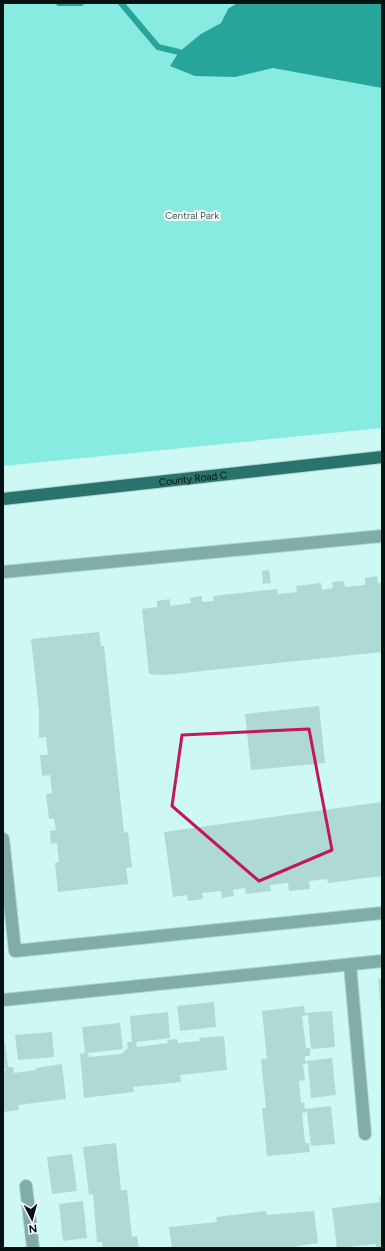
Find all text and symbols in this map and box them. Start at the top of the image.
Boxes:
park label: Central Park [165,209,219,222]
street label: County Road C [158,468,228,488]
north arrow [12,1199,52,1239]
text: N [28,1222,38,1235]

